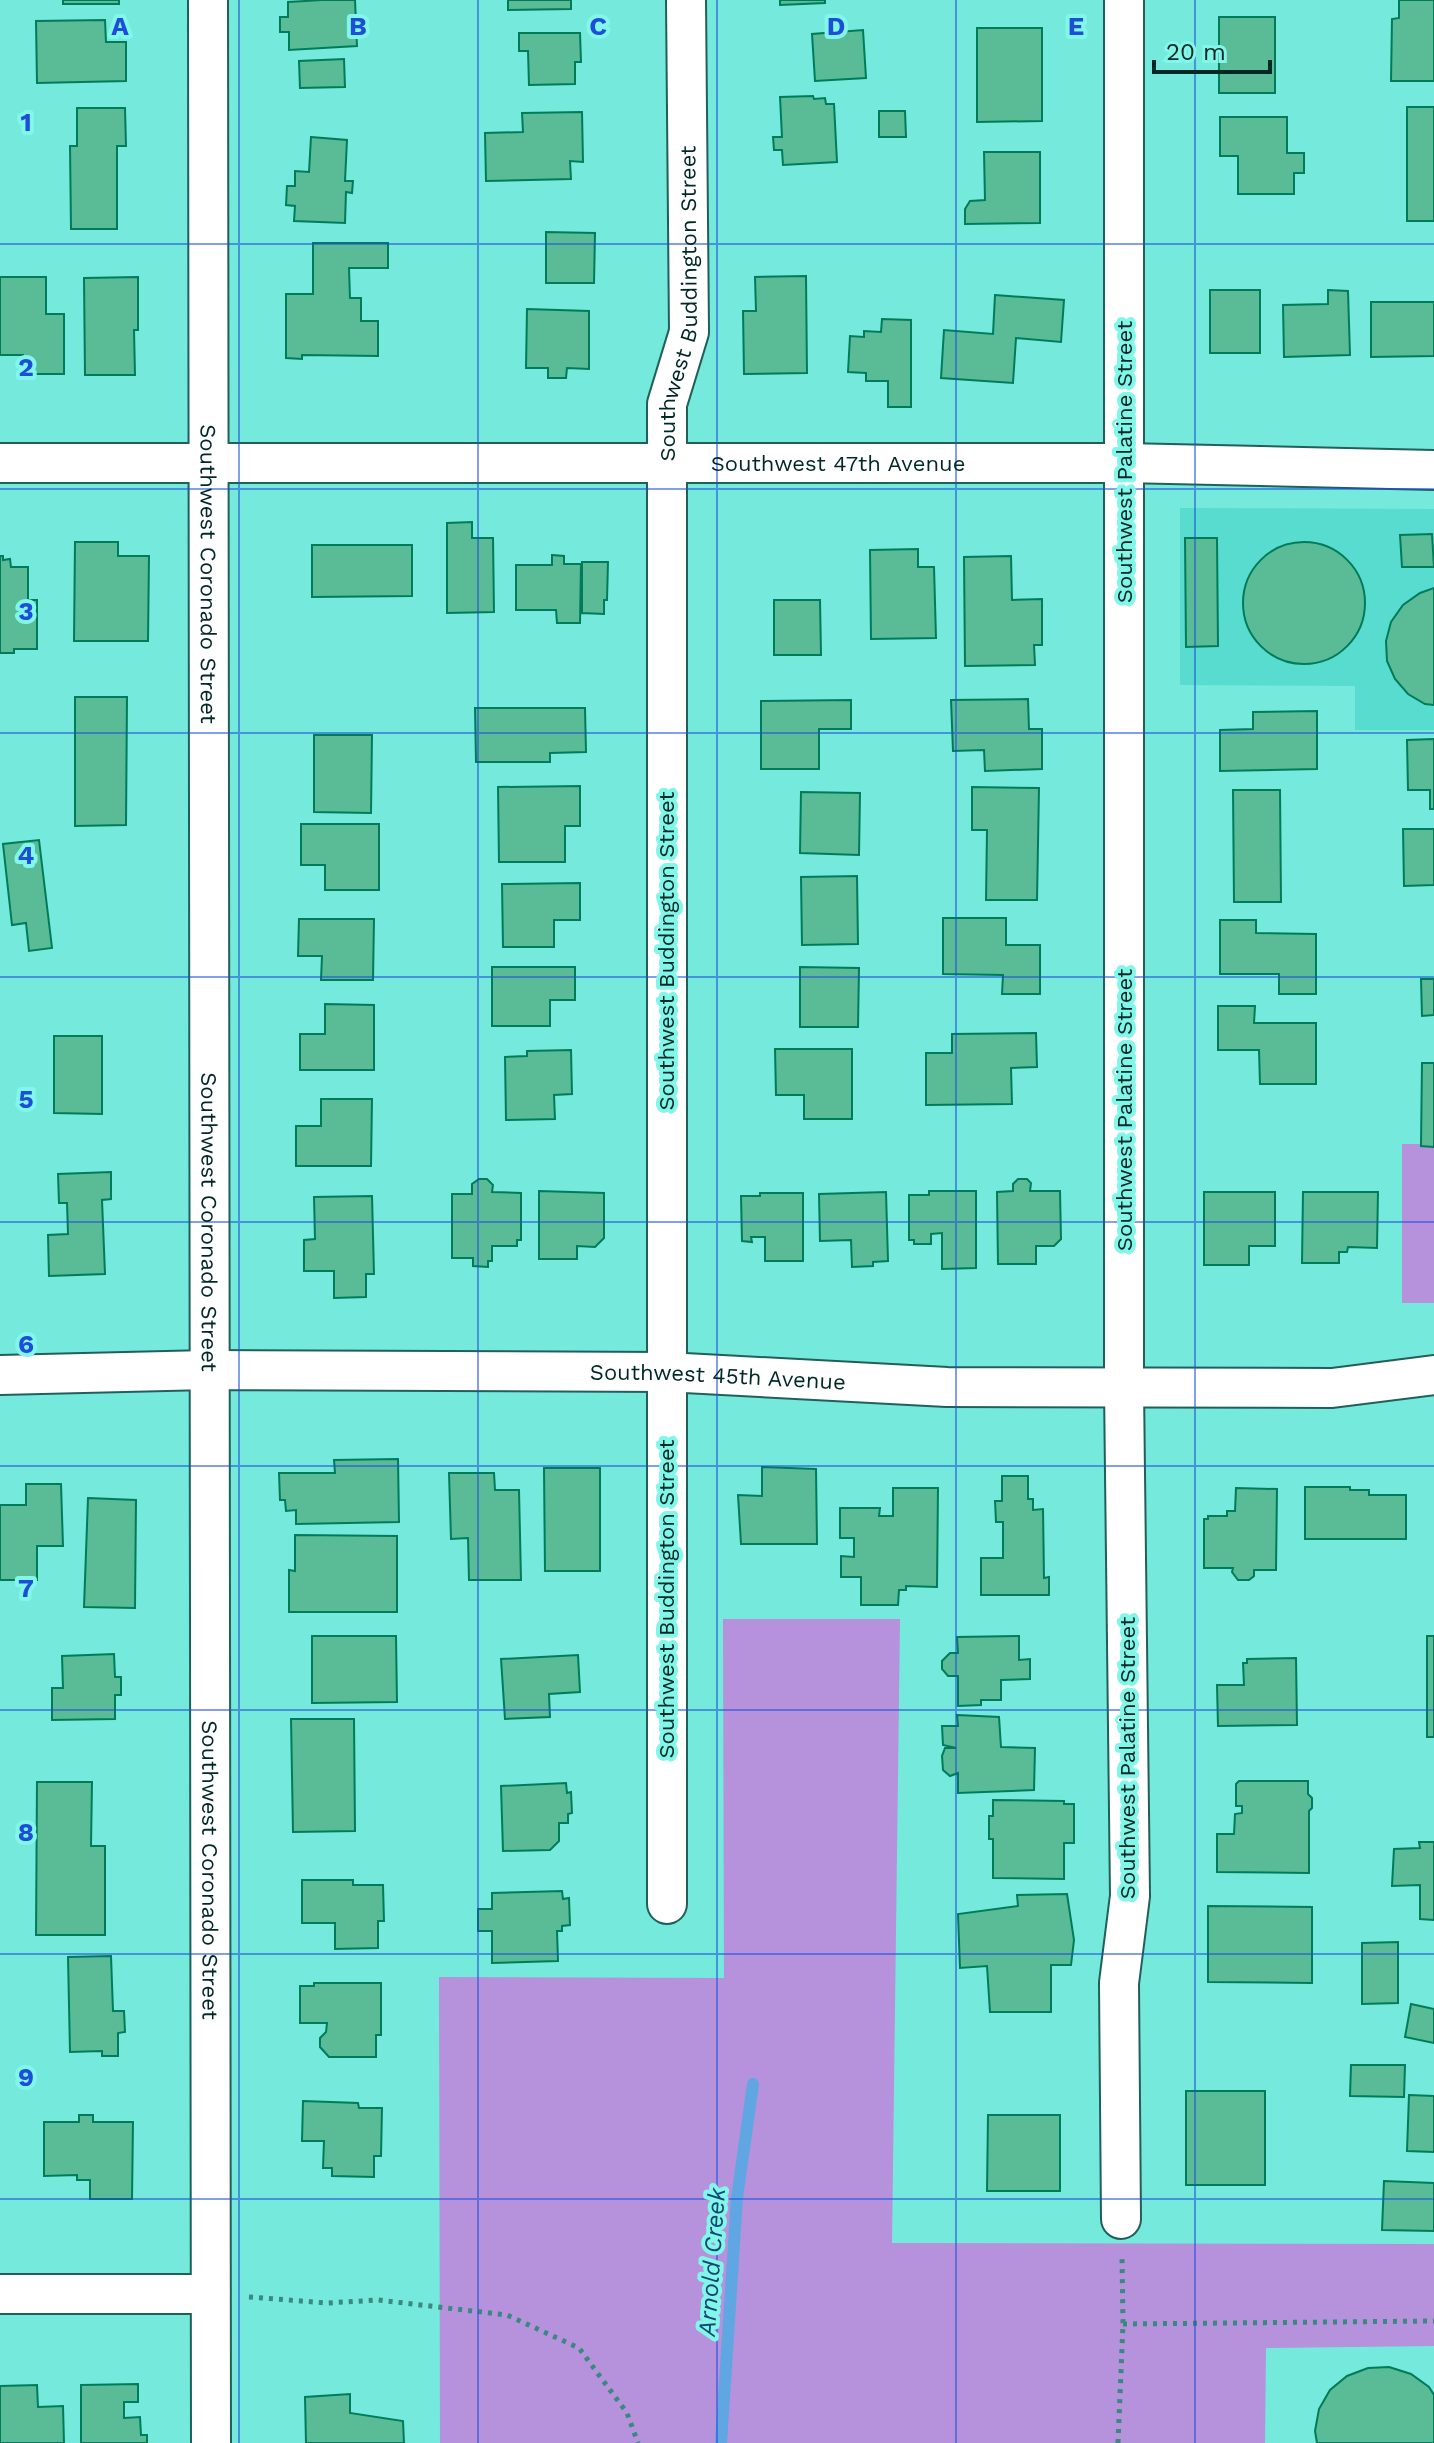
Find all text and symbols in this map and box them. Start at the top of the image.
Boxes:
text: A [111,11,129,41]
text: B [349,11,367,41]
text: C [589,11,607,41]
text: D [827,11,845,41]
text: E [1068,11,1084,41]
scale bar [1154,24,1270,74]
text: 20 m [1166,38,1226,66]
text: 1 [20,107,32,137]
street label: Southwest Buddington Street [655,146,703,462]
street label: Southwest Palatine Street [1112,321,1137,603]
text: 2 [18,352,34,382]
street label: Southwest Coronado Street [196,424,221,724]
street label: Southwest 47th Avenue [711,451,965,476]
text: 3 [18,596,34,626]
street label: Southwest Buddington Street [654,791,679,1111]
text: 4 [18,840,35,870]
street label: Southwest Palatine Street [1112,969,1137,1251]
street label: Southwest Coronado Street [196,1072,222,1372]
text: 5 [18,1084,34,1114]
text: 6 [18,1329,34,1359]
street label: Southwest 45th Avenue [590,1360,846,1395]
street label: Southwest Buddington Street [654,1439,679,1759]
text: 7 [18,1573,34,1603]
street label: Southwest Palatine Street [1115,1617,1140,1899]
street label: Southwest Coronado Street [197,1720,222,2020]
text: 8 [18,1817,34,1847]
text: 9 [18,2062,34,2092]
water label: Arnold Creek [693,2186,731,2338]

